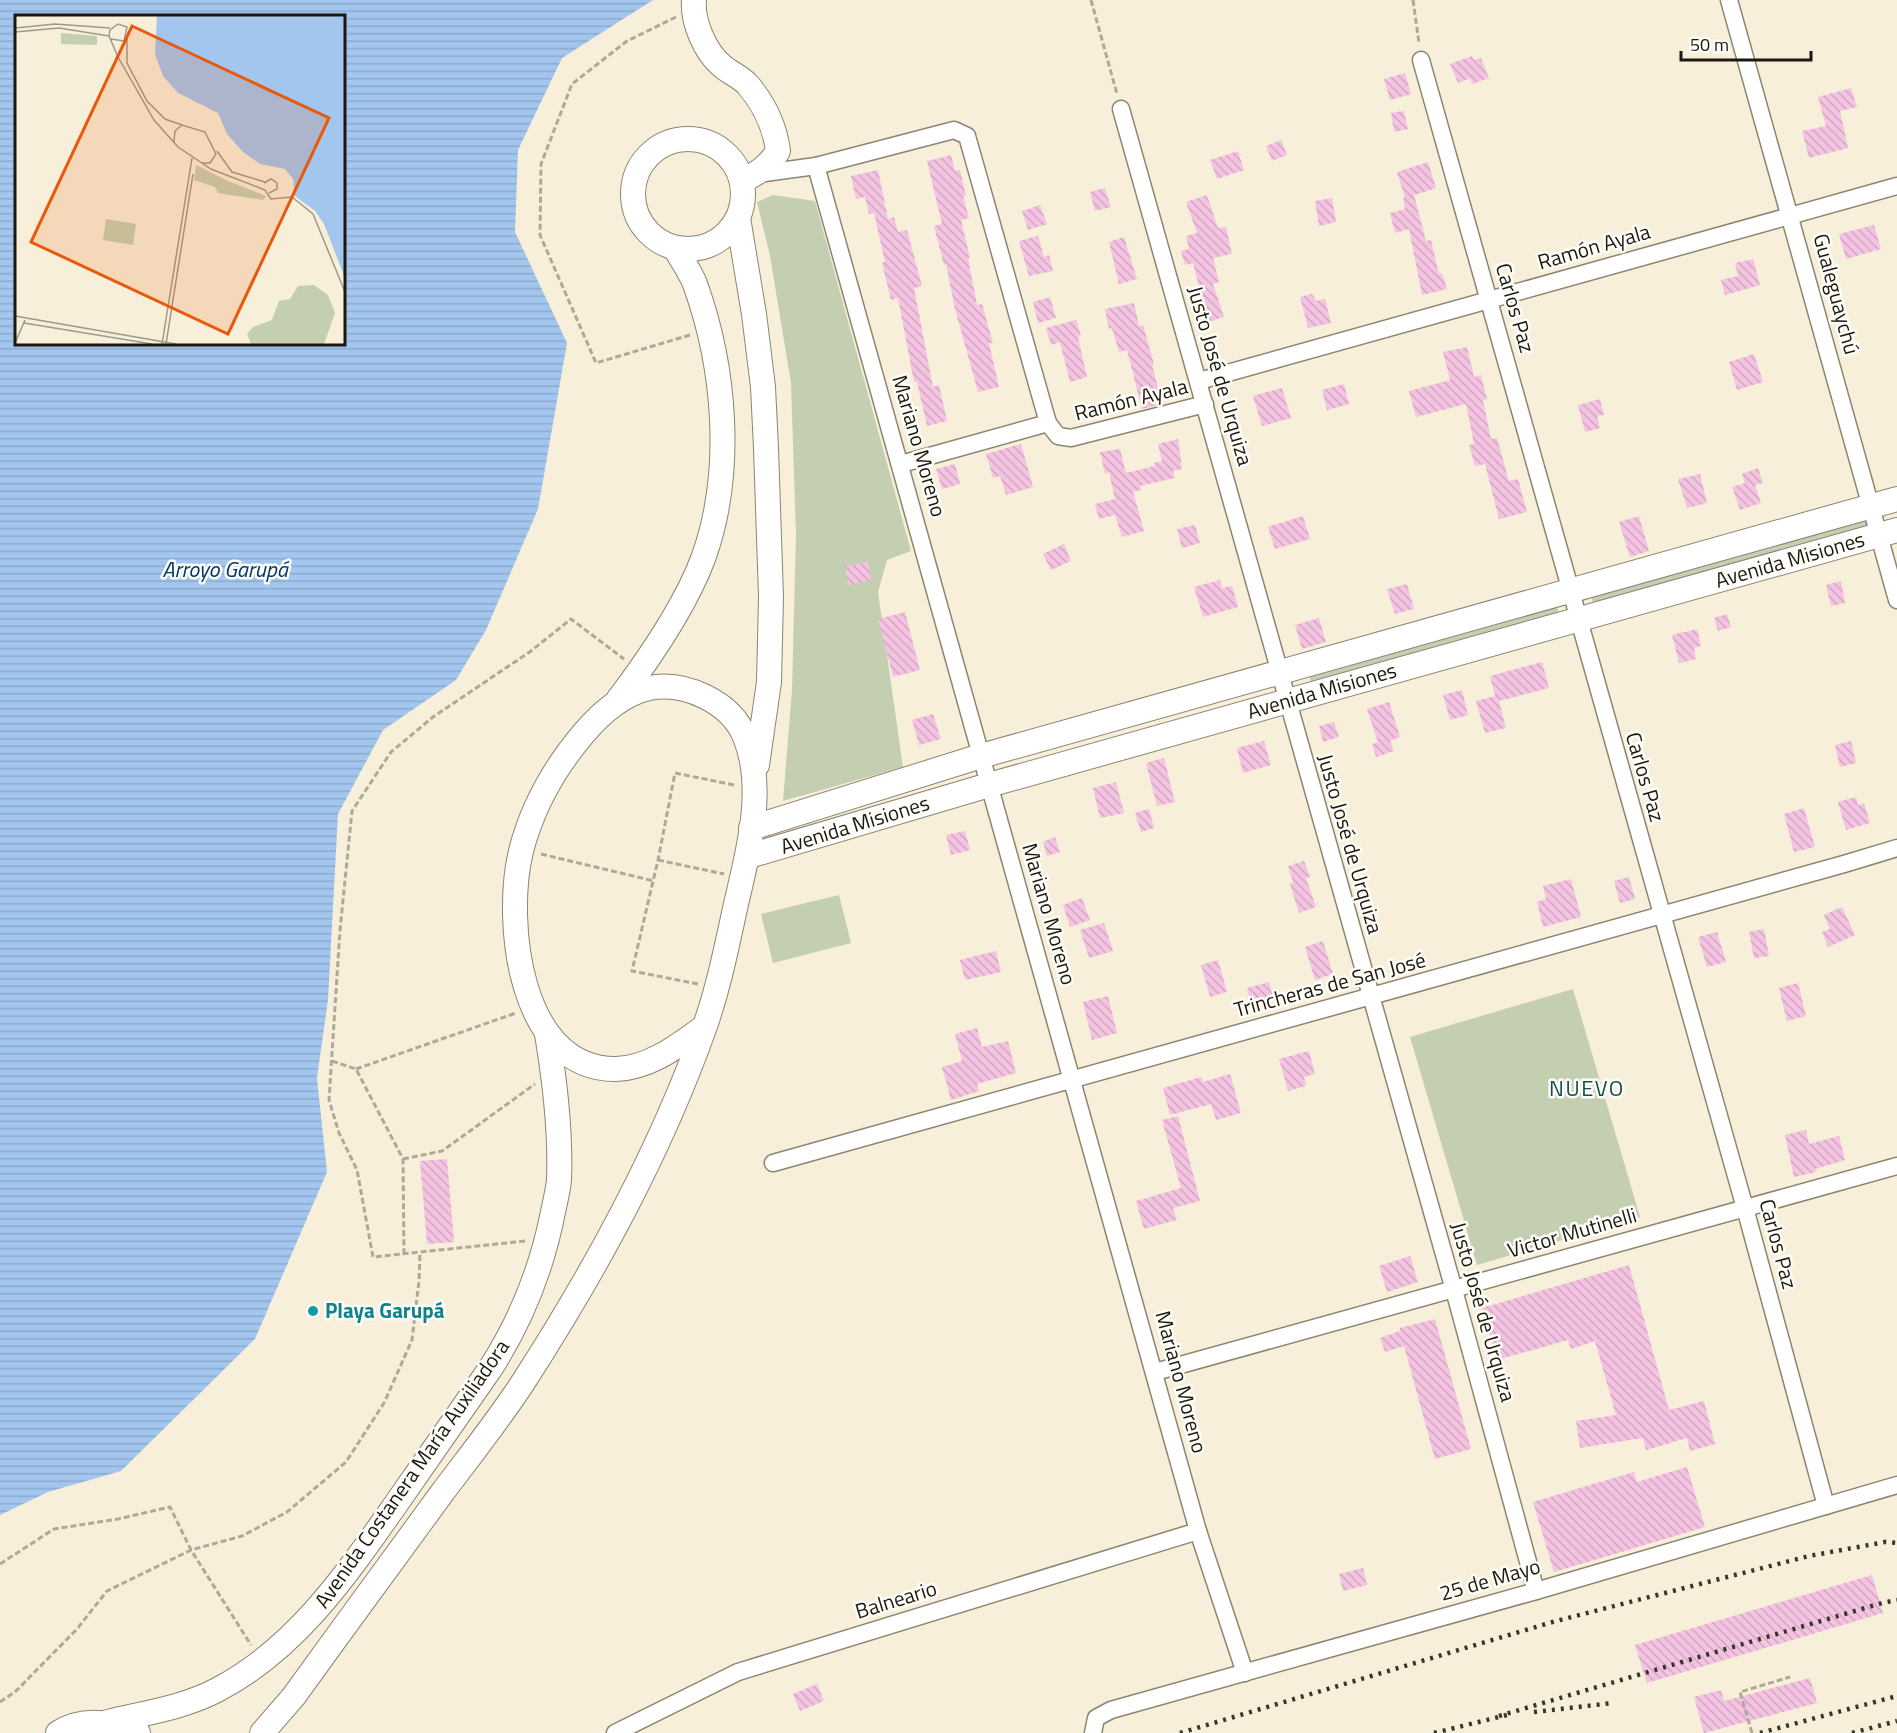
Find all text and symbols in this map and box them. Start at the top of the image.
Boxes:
inset map [15,15,345,345]
scale bar [1681,24,1812,62]
text: 50 m [1690,31,1729,58]
street label: Ramón Ayala [1534,215,1654,277]
street label: Gualeguaychú [1805,230,1868,358]
street label: Carlos Paz [1488,259,1544,356]
street label: Justo José de Urquiza [1180,282,1262,470]
street label: Ramón Ayala [1071,369,1191,429]
street label: Mariano Moreno [884,371,955,520]
street label: Avenida Misiones [1711,522,1868,596]
water label: Arroyo Garupá [162,552,290,586]
street label: Avenida Misiones [1243,653,1400,727]
street label: Carlos Paz [1618,728,1674,825]
street label: Justo José de Urquiza [1310,750,1392,938]
street label: Avenida Misiones [776,786,933,862]
street label: Mariano Moreno [1014,839,1085,988]
street label: Trincheras de San José [1230,943,1429,1025]
district label: NUEVO [1549,1071,1625,1105]
street label: Carlos Paz [1752,1195,1806,1292]
street label: Victor Mutinelli [1503,1198,1640,1266]
street label: Justo José de Urquiza [1443,1218,1525,1406]
place label: Playa Garupá [325,1294,445,1326]
marker: Playa Garupá [306,1304,320,1318]
street label: Mariano Moreno [1148,1307,1216,1456]
street label: Avenida Costanera María Auxiliadora [306,1332,517,1614]
street label: 25 de Mayo [1436,1549,1544,1609]
street label: Balneario [851,1572,940,1627]

